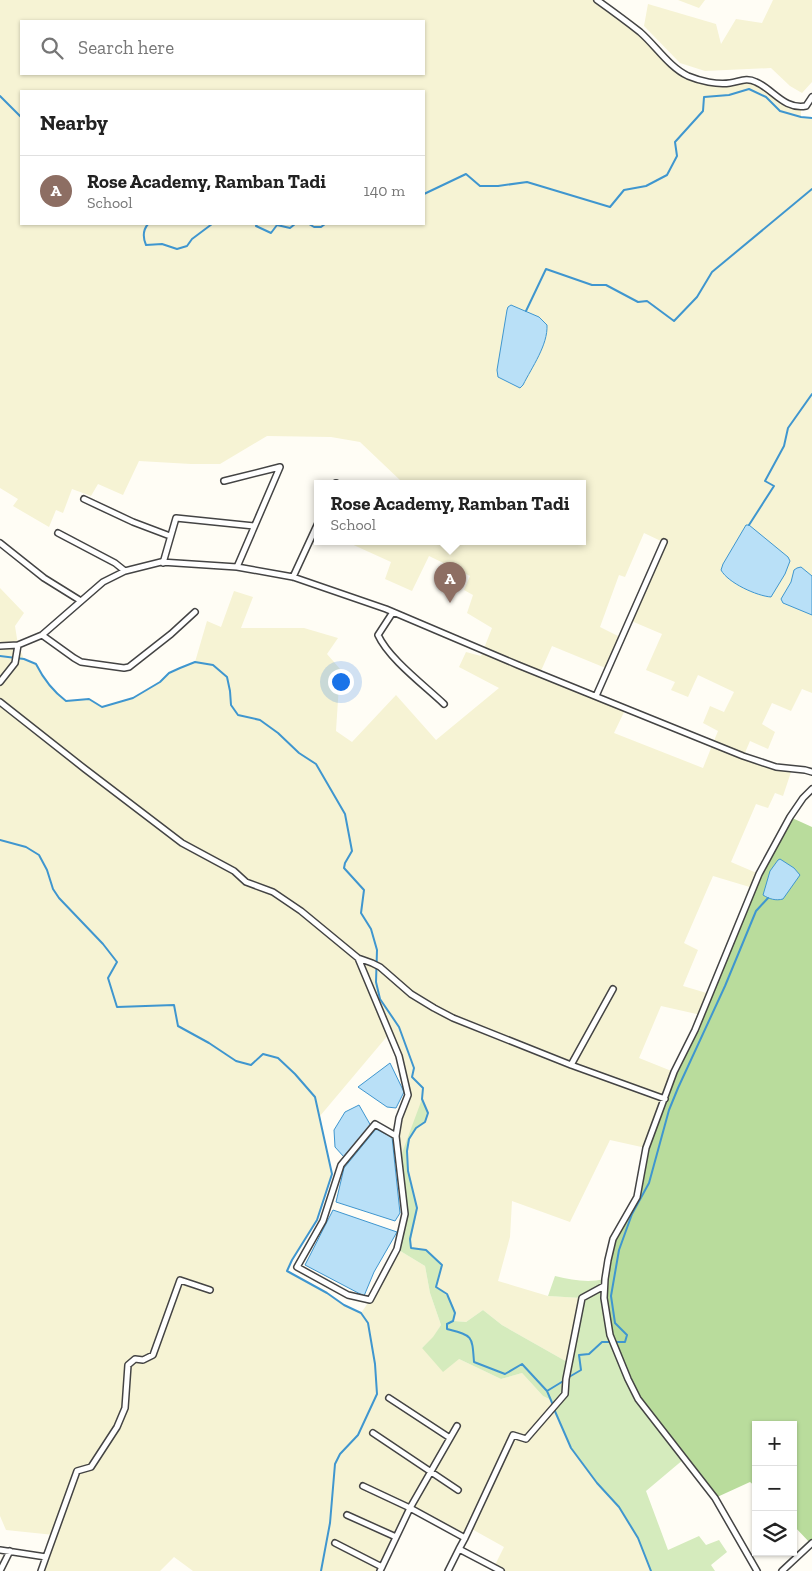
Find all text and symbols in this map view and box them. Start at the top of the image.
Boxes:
search box [20,20,425,75]
icon: search [38,34,66,62]
text: Search here [78,36,174,59]
text: Nearby [40,110,108,135]
text: Rose Academy, Ramban Tadi [87,170,326,193]
text: A [51,181,62,200]
text: 140 m [364,181,405,200]
text: School [87,193,133,212]
popup [314,480,586,545]
text: Rose Academy, Ramban Tadi [331,492,569,515]
text: School [331,515,376,534]
pin: A [434,562,466,603]
your location [328,669,354,695]
map controls [752,1421,797,1556]
button: + [752,1421,797,1466]
button: − [752,1466,797,1511]
button: layers [752,1511,797,1556]

